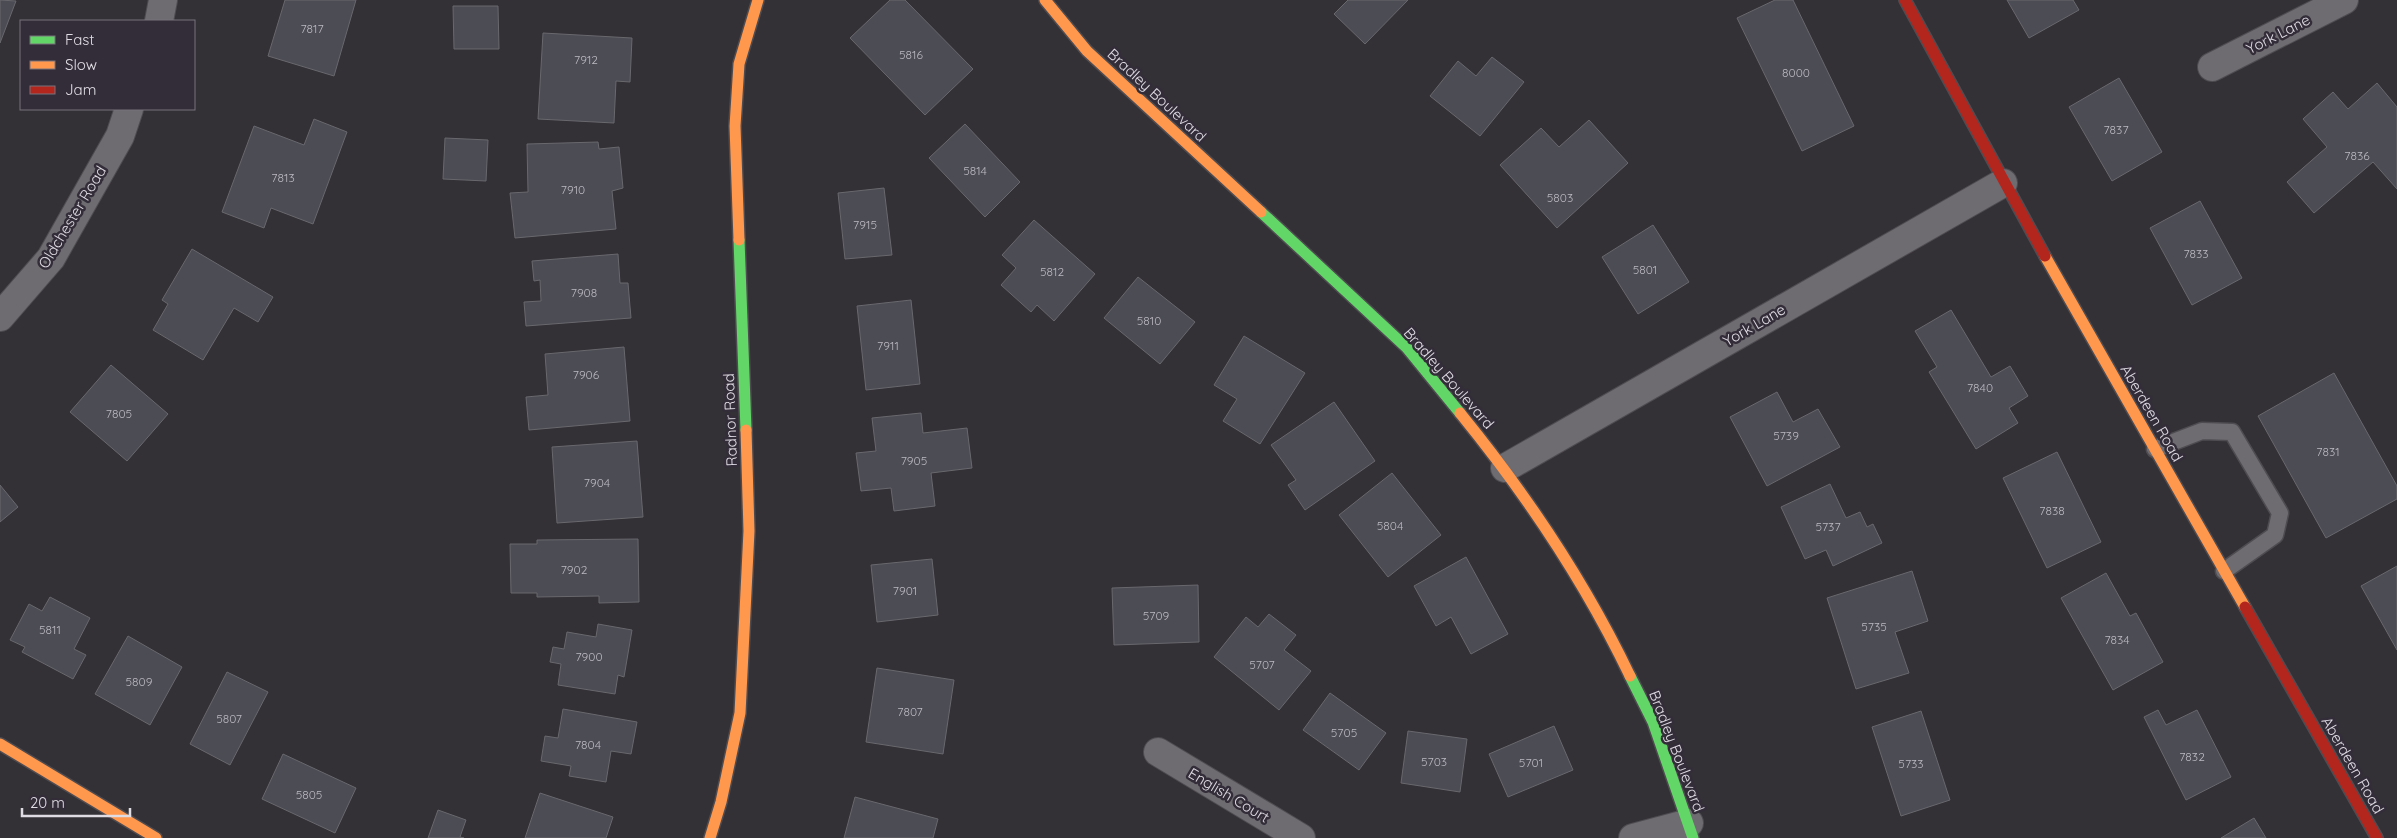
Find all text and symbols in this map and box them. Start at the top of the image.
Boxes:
street label: York Lane [2243,10,2313,58]
legend [20,20,195,110]
house number: 7817 [300,21,324,36]
text: Fast [65,30,94,49]
street label: Bradley Boulevard [1104,44,1210,146]
house number: 5816 [899,47,923,62]
house number: 7912 [574,52,598,67]
text: Slow [65,55,97,74]
house number: 8000 [1782,65,1810,80]
text: Jam [65,80,96,99]
house number: 7837 [2103,122,2129,137]
house number: 7836 [2344,148,2370,163]
street label: Oldchester Road [34,162,110,272]
house number: 5814 [963,163,987,178]
house number: 7813 [271,170,295,185]
house number: 7910 [561,182,585,197]
house number: 5803 [1547,190,1573,205]
house number: 7915 [853,217,877,232]
house number: 7833 [2183,246,2209,261]
house number: 5801 [1633,262,1657,277]
house number: 5812 [1040,264,1064,279]
house number: 7908 [571,285,597,300]
street label: York Lane [1719,300,1789,350]
house number: 5810 [1137,313,1161,328]
street label: Bradley Boulevard [1400,323,1498,433]
house number: 7911 [877,338,899,353]
street label: Aberdeen Road [2117,361,2187,465]
house number: 7906 [573,367,600,382]
street label: Radnor Road [719,373,741,467]
house number: 7840 [1967,380,1993,395]
house number: 7805 [106,406,132,421]
house number: 5739 [1773,428,1799,443]
house number: 7831 [2316,444,2340,459]
house number: 7905 [901,453,927,468]
house number: 7904 [584,475,610,490]
house number: 7838 [2039,503,2065,518]
house number: 5804 [1377,518,1403,533]
house number: 5737 [1815,519,1841,534]
house number: 7902 [561,562,588,577]
house number: 7901 [893,583,917,598]
house number: 5709 [1143,608,1170,623]
house number: 5735 [1861,619,1887,634]
house number: 5811 [39,622,61,637]
house number: 7834 [2104,632,2130,647]
house number: 7900 [575,649,603,664]
house number: 5707 [1249,657,1275,672]
house number: 5809 [126,674,153,689]
street label: Bradley Boulevard [1645,688,1709,814]
house number: 7807 [897,704,923,719]
house number: 5807 [216,711,242,726]
street label: Aberdeen Road [2318,713,2388,817]
house number: 5705 [1331,725,1357,740]
house number: 7804 [575,737,601,752]
house number: 7832 [2179,749,2205,764]
house number: 5703 [1421,754,1447,769]
house number: 5701 [1519,755,1543,770]
house number: 5733 [1898,756,1924,771]
street label: English Court [1185,763,1273,827]
scale bar [22,786,130,818]
house number: 5805 [296,787,322,802]
text: 20 m [30,793,65,812]

